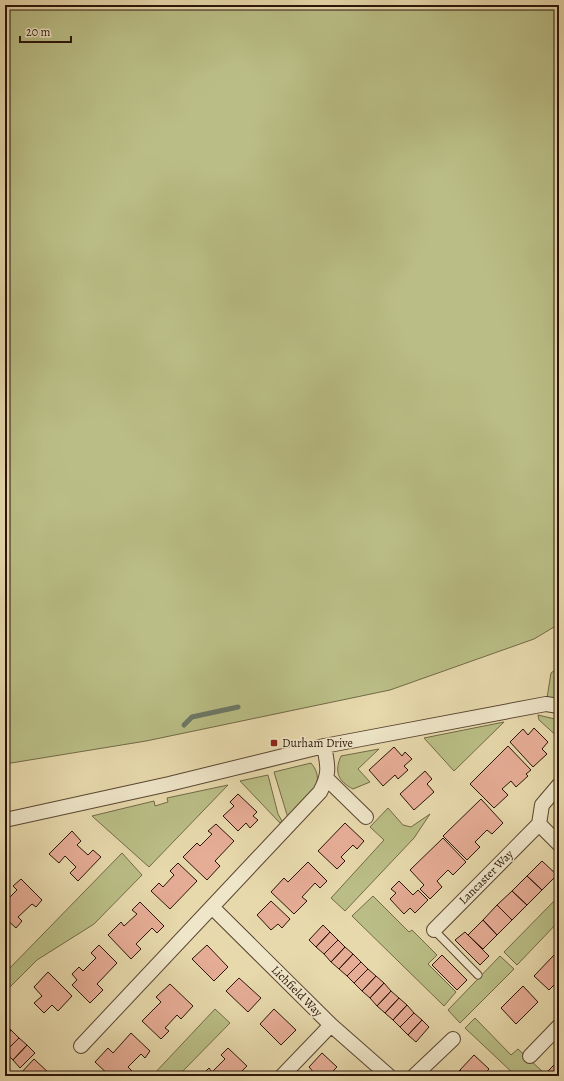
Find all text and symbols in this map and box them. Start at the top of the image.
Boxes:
scale bar [20,18,71,44]
text: 20 m [26,24,50,40]
place label: Durham Drive [282,735,353,751]
marker: Durham Drive [269,738,279,748]
street label: Lancaster Way [455,846,517,908]
street label: Lichfield Way [268,962,326,1020]

